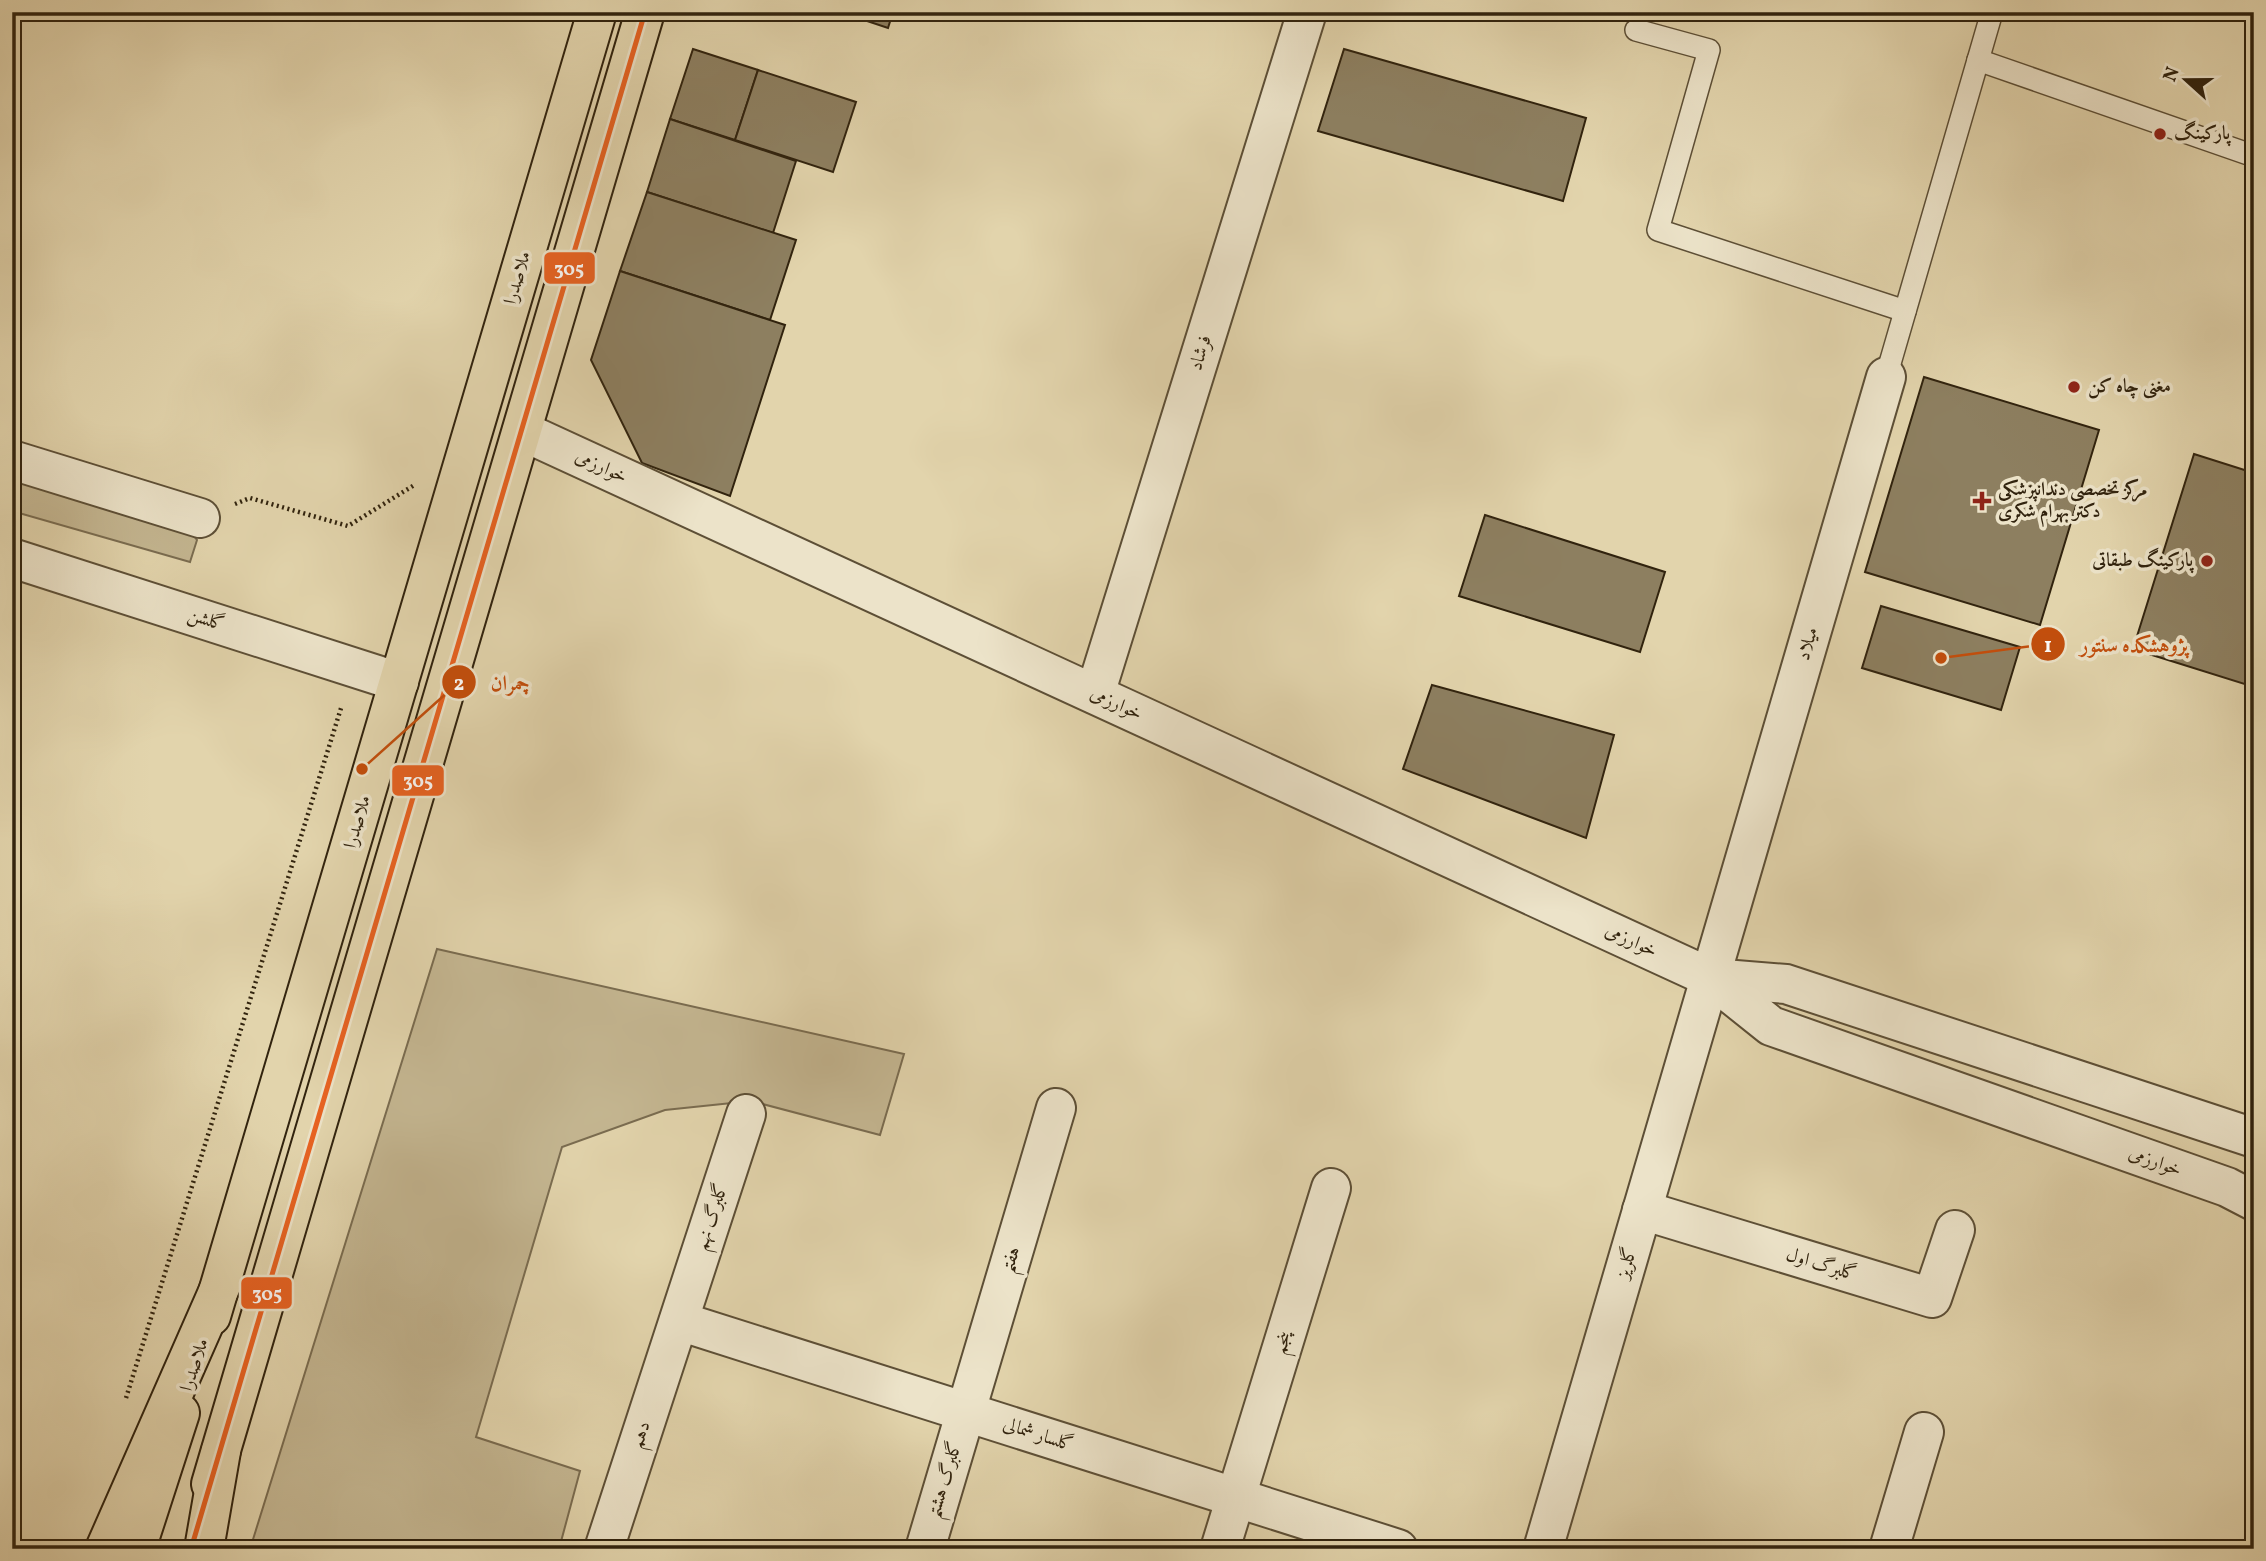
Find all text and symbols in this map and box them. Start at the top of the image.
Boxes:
north arrow [2150,46,2220,116]
text: N [2157,63,2187,86]
place label: پارکینگ [2174,120,2231,147]
marker: پارکینگ [2152,126,2168,142]
street label: ملاصدرا [498,248,538,308]
line badge: 305 [543,251,596,285]
text: 305 [554,257,584,283]
street label: فرشاد [1183,332,1219,374]
place label: مغنی چاه کن [2088,374,2171,400]
marker: مغنی چاه کن [2066,379,2082,395]
street label: خوارزمی [571,444,631,490]
place label: مرکز تخصصی دندانپزشکی دکتر بهرام شکری [1998,477,2147,528]
marker: مرکز تخصصی دندانپزشکی دکتر بهرام شکری [1972,491,1992,511]
place label: پارکینگ طبقاتی [2091,547,2194,574]
marker: پارکینگ طبقاتی [2199,553,2215,569]
street label: گلشن [184,602,228,638]
callout: پژوهشکده سنتور [2031,623,2202,665]
street label: میلاد [1791,624,1825,664]
text: 1 [2044,632,2052,661]
text: پژوهشکده سنتور [2078,632,2190,661]
callout: چمران [442,661,544,703]
text: 2 [454,670,464,699]
text: چمران [490,670,530,699]
street label: خوارزمی [1086,681,1146,727]
line badge: 305 [391,764,445,797]
text: 305 [403,769,433,795]
street label: ملاصدرا [338,792,378,852]
street label: خوارزمی [1601,918,1661,964]
street label: خوارزمی [2125,1140,2185,1184]
street label: گلبرگ نهم [689,1180,739,1255]
street label: گلبرگ اول [1783,1242,1859,1288]
street label: هفتم [995,1244,1032,1278]
street label: گلریز [1610,1244,1644,1284]
line badge: 305 [240,1276,293,1310]
text: 305 [252,1282,282,1308]
street label: پنجم [1267,1326,1303,1359]
street label: ملاصدرا [174,1335,216,1395]
street label: گلسار شمالی [999,1411,1077,1459]
street label: دهم [624,1418,661,1453]
street label: گلبرگ هشتم [921,1438,974,1523]

